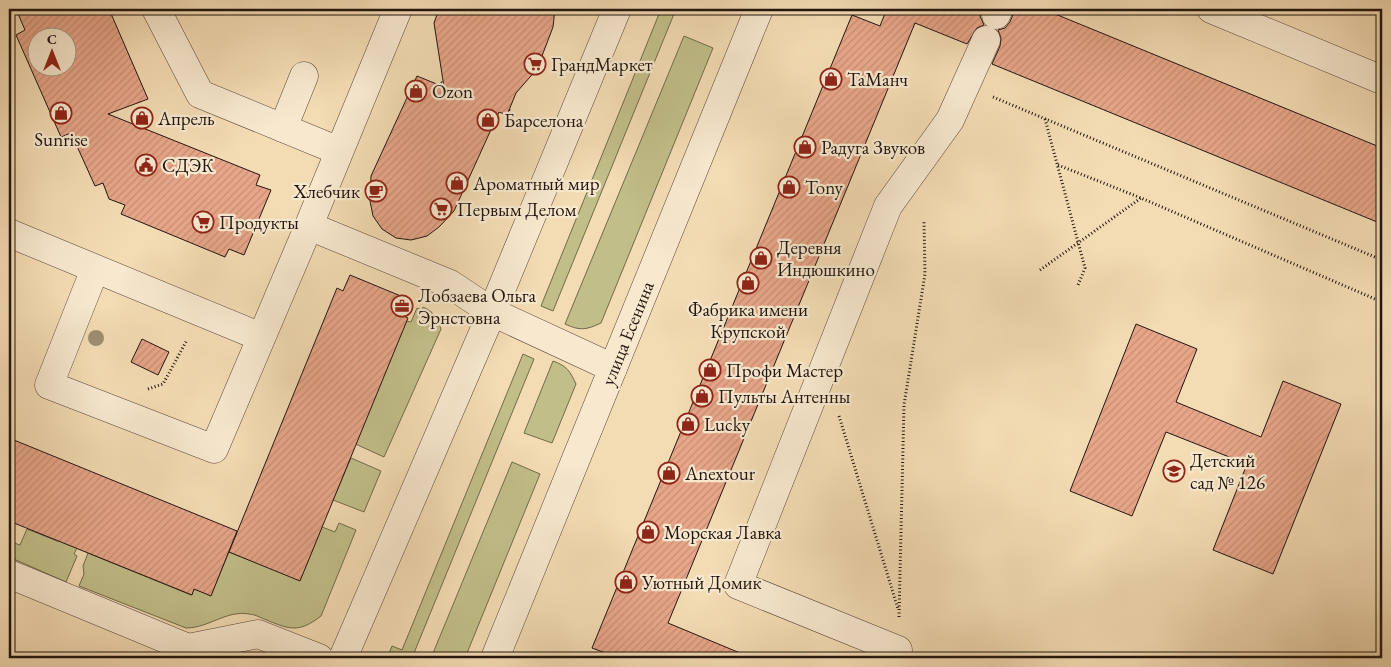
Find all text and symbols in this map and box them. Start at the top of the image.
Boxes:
north arrow [28,28,78,78]
text: С [47,30,57,48]
supermarket icon: ГрандМаркет [523,52,547,76]
place label: ГрандМаркет [551,52,653,77]
shop icon: ТаМанч [819,67,843,91]
place label: ТаМанч [847,67,909,92]
shop icon: Ozon [404,79,428,103]
place label: Ozon [432,79,473,104]
shop icon: Sunrise [49,101,73,125]
shop icon: Апрель [130,106,154,130]
place label: Апрель [157,106,215,131]
shop icon: Барселона [476,108,500,132]
place label: Барселона [504,108,584,133]
place label: Sunrise [34,127,88,152]
shop icon: Радуга Звуков [793,135,817,159]
place label: Радуга Звуков [821,135,925,160]
public building icon: СДЭК [134,153,158,177]
place label: СДЭК [162,153,214,178]
shop icon: Ароматный мир [445,171,469,195]
place label: Ароматный мир [472,171,600,196]
shop icon: Tony [777,175,801,199]
place label: Tony [805,175,843,200]
place label: Хлебчик [292,179,360,204]
cafe icon: Хлебчик [364,179,388,203]
supermarket icon: Первым Делом [429,197,453,221]
place label: Первым Делом [457,197,577,222]
supermarket icon: Продукты [191,210,215,234]
place label: Продукты [219,210,299,235]
place label: Деревня Индюшкино [777,235,875,282]
shop icon: Деревня Индюшкино [749,246,773,270]
shop icon: Фабрика имени Крупской [736,271,760,295]
street label: улица Есенина [595,277,660,389]
place label: Лобзаева Ольга Эрнстовна [418,283,537,330]
office icon: Лобзаева Ольга Эрнстовна [390,294,414,318]
place label: Фабрика имени Крупской [688,297,808,344]
shop icon: Профи Мастер [698,358,722,382]
place label: Профи Мастер [726,358,843,383]
shop icon: Пульты Антенны [690,384,714,408]
place label: Пульты Антенны [718,384,851,409]
shop icon: Lucky [676,412,700,436]
place label: Lucky [704,412,751,437]
place label: Детский сад № 126 [1190,448,1265,495]
school or university icon: Детский сад № 126 [1162,459,1186,483]
shop icon: Anextour [657,461,681,485]
place label: Anextour [684,461,756,486]
shop icon: Морская Лавка [636,520,660,544]
place label: Морская Лавка [664,520,782,545]
shop icon: Уютный Домик [614,570,638,594]
place label: Уютный Домик [641,570,762,595]

